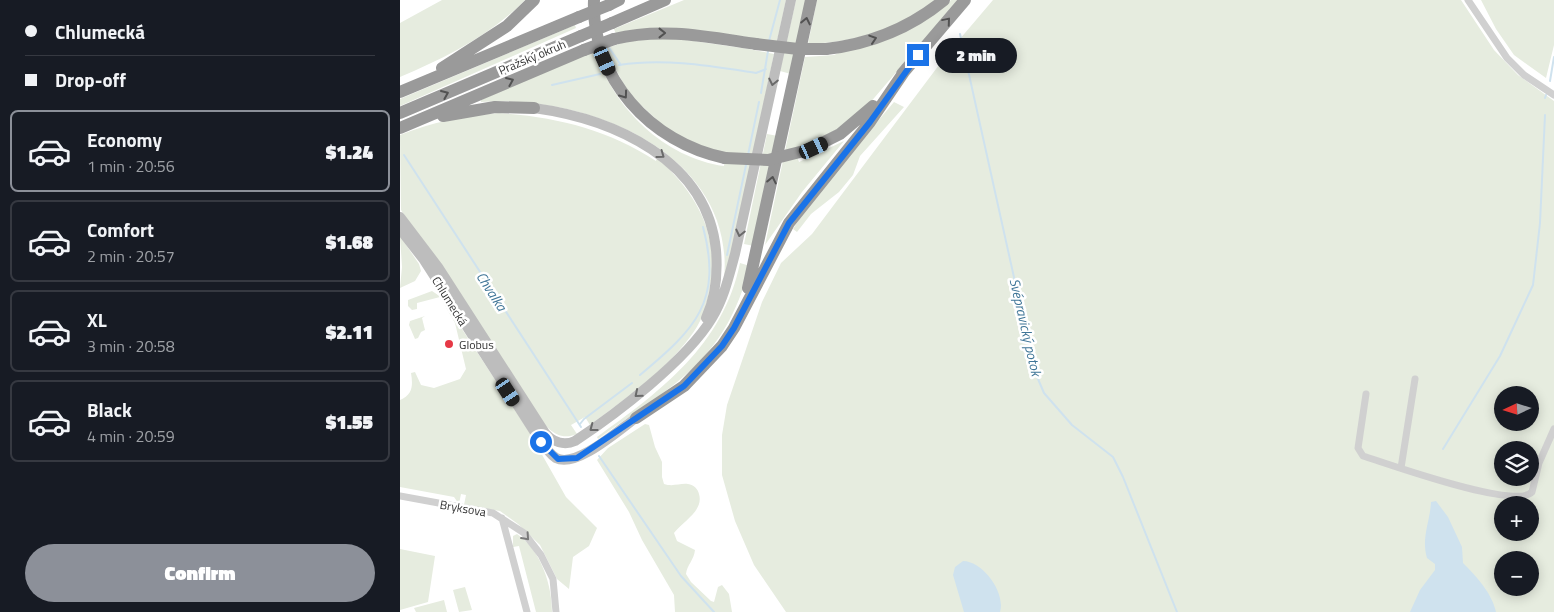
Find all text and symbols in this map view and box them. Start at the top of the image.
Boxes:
text: Chlumecká [55,17,145,46]
one-way arrow [800,17,811,26]
one-way arrow [941,18,950,27]
one-way arrow [659,28,667,38]
street label: Pražský okruh [495,34,569,80]
one-way arrow [869,35,877,45]
callout: 2 min [936,38,1018,72]
text: 2 min [956,43,996,67]
car [592,44,617,78]
route end [907,44,929,66]
text: Drop-off [55,65,126,94]
one-way arrow [505,77,514,88]
one-way arrow [768,77,779,86]
one-way arrow [440,89,449,100]
one-way arrow [618,89,627,99]
text: Economy [87,125,162,154]
icon: car [27,129,72,174]
car [797,135,830,161]
text: $1.24 [326,137,373,166]
one-way arrow [655,150,664,158]
text: 1 min · 20:56 [87,154,175,178]
one-way arrow [766,176,776,185]
text: Comfort [87,215,154,244]
icon: car [27,219,72,264]
text: $1.68 [326,227,373,256]
one-way arrow [735,228,746,237]
text: 2 min · 20:57 [87,244,175,268]
water label: Chvalka [471,267,513,316]
street label: Chlumecká [427,273,473,329]
water label: Svépravický potok [1005,276,1048,380]
text: XL [87,305,107,334]
icon: car [27,309,72,354]
text: $2.11 [326,317,373,346]
text: 3 min · 20:58 [87,334,175,358]
place label: Globus [459,335,494,354]
marker: Globus [443,338,455,350]
car [493,375,522,409]
north arrow [1494,386,1539,431]
map controls [1494,386,1539,596]
one-way arrow [635,388,644,396]
text: Black [87,395,132,424]
icon: car [27,399,72,444]
text: $1.55 [326,407,373,436]
one-way arrow [590,423,599,431]
text: 4 min · 20:59 [87,424,175,448]
route start [530,431,552,453]
button: layers [1494,441,1539,486]
street label: Bryksova [438,495,488,521]
button: + [1494,496,1539,541]
one-way arrow [521,532,530,541]
button: Confirm [25,544,375,602]
button: − [1494,551,1539,596]

